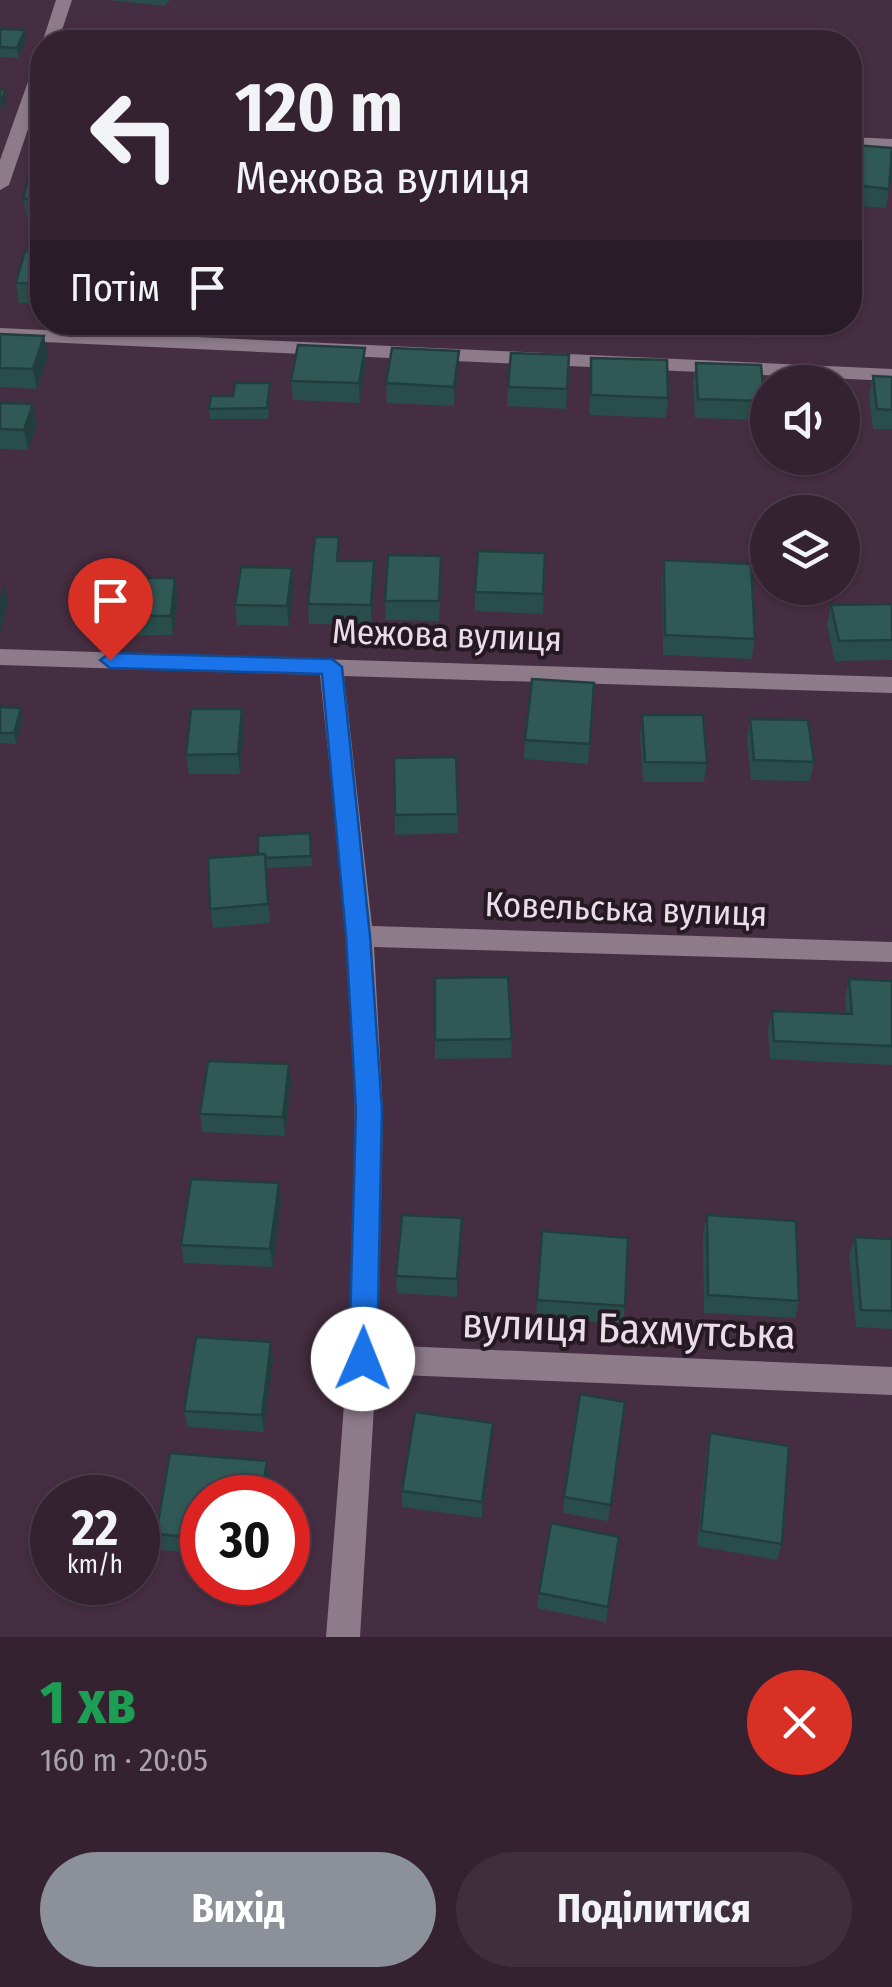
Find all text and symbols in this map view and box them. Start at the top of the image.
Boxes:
text: 120 m [235,66,403,150]
icon: left [70,70,200,200]
text: Межова вулиця [235,151,531,205]
icon: arrive [180,260,235,315]
text: Потім [70,265,160,311]
map controls [750,365,860,605]
button: sound [750,365,860,475]
button: layers [750,495,860,605]
pin [68,558,153,661]
icon: arrive [83,573,138,628]
street label: Межова вулиця [331,610,563,660]
street label: Ковельська вулиця [484,883,768,935]
street label: вулиця Бахмутська [461,1298,797,1360]
position arrow [311,1307,415,1411]
speed limit sign: 30 [180,1475,310,1605]
text: 22 [72,1498,118,1558]
text: km/h [67,1550,123,1580]
text: 1 хв [40,1667,136,1739]
button: close [747,1670,852,1775]
text: 160 m · 20:05 [40,1741,208,1779]
button: Вихід [40,1852,436,1967]
button: Поділитися [456,1852,852,1967]

